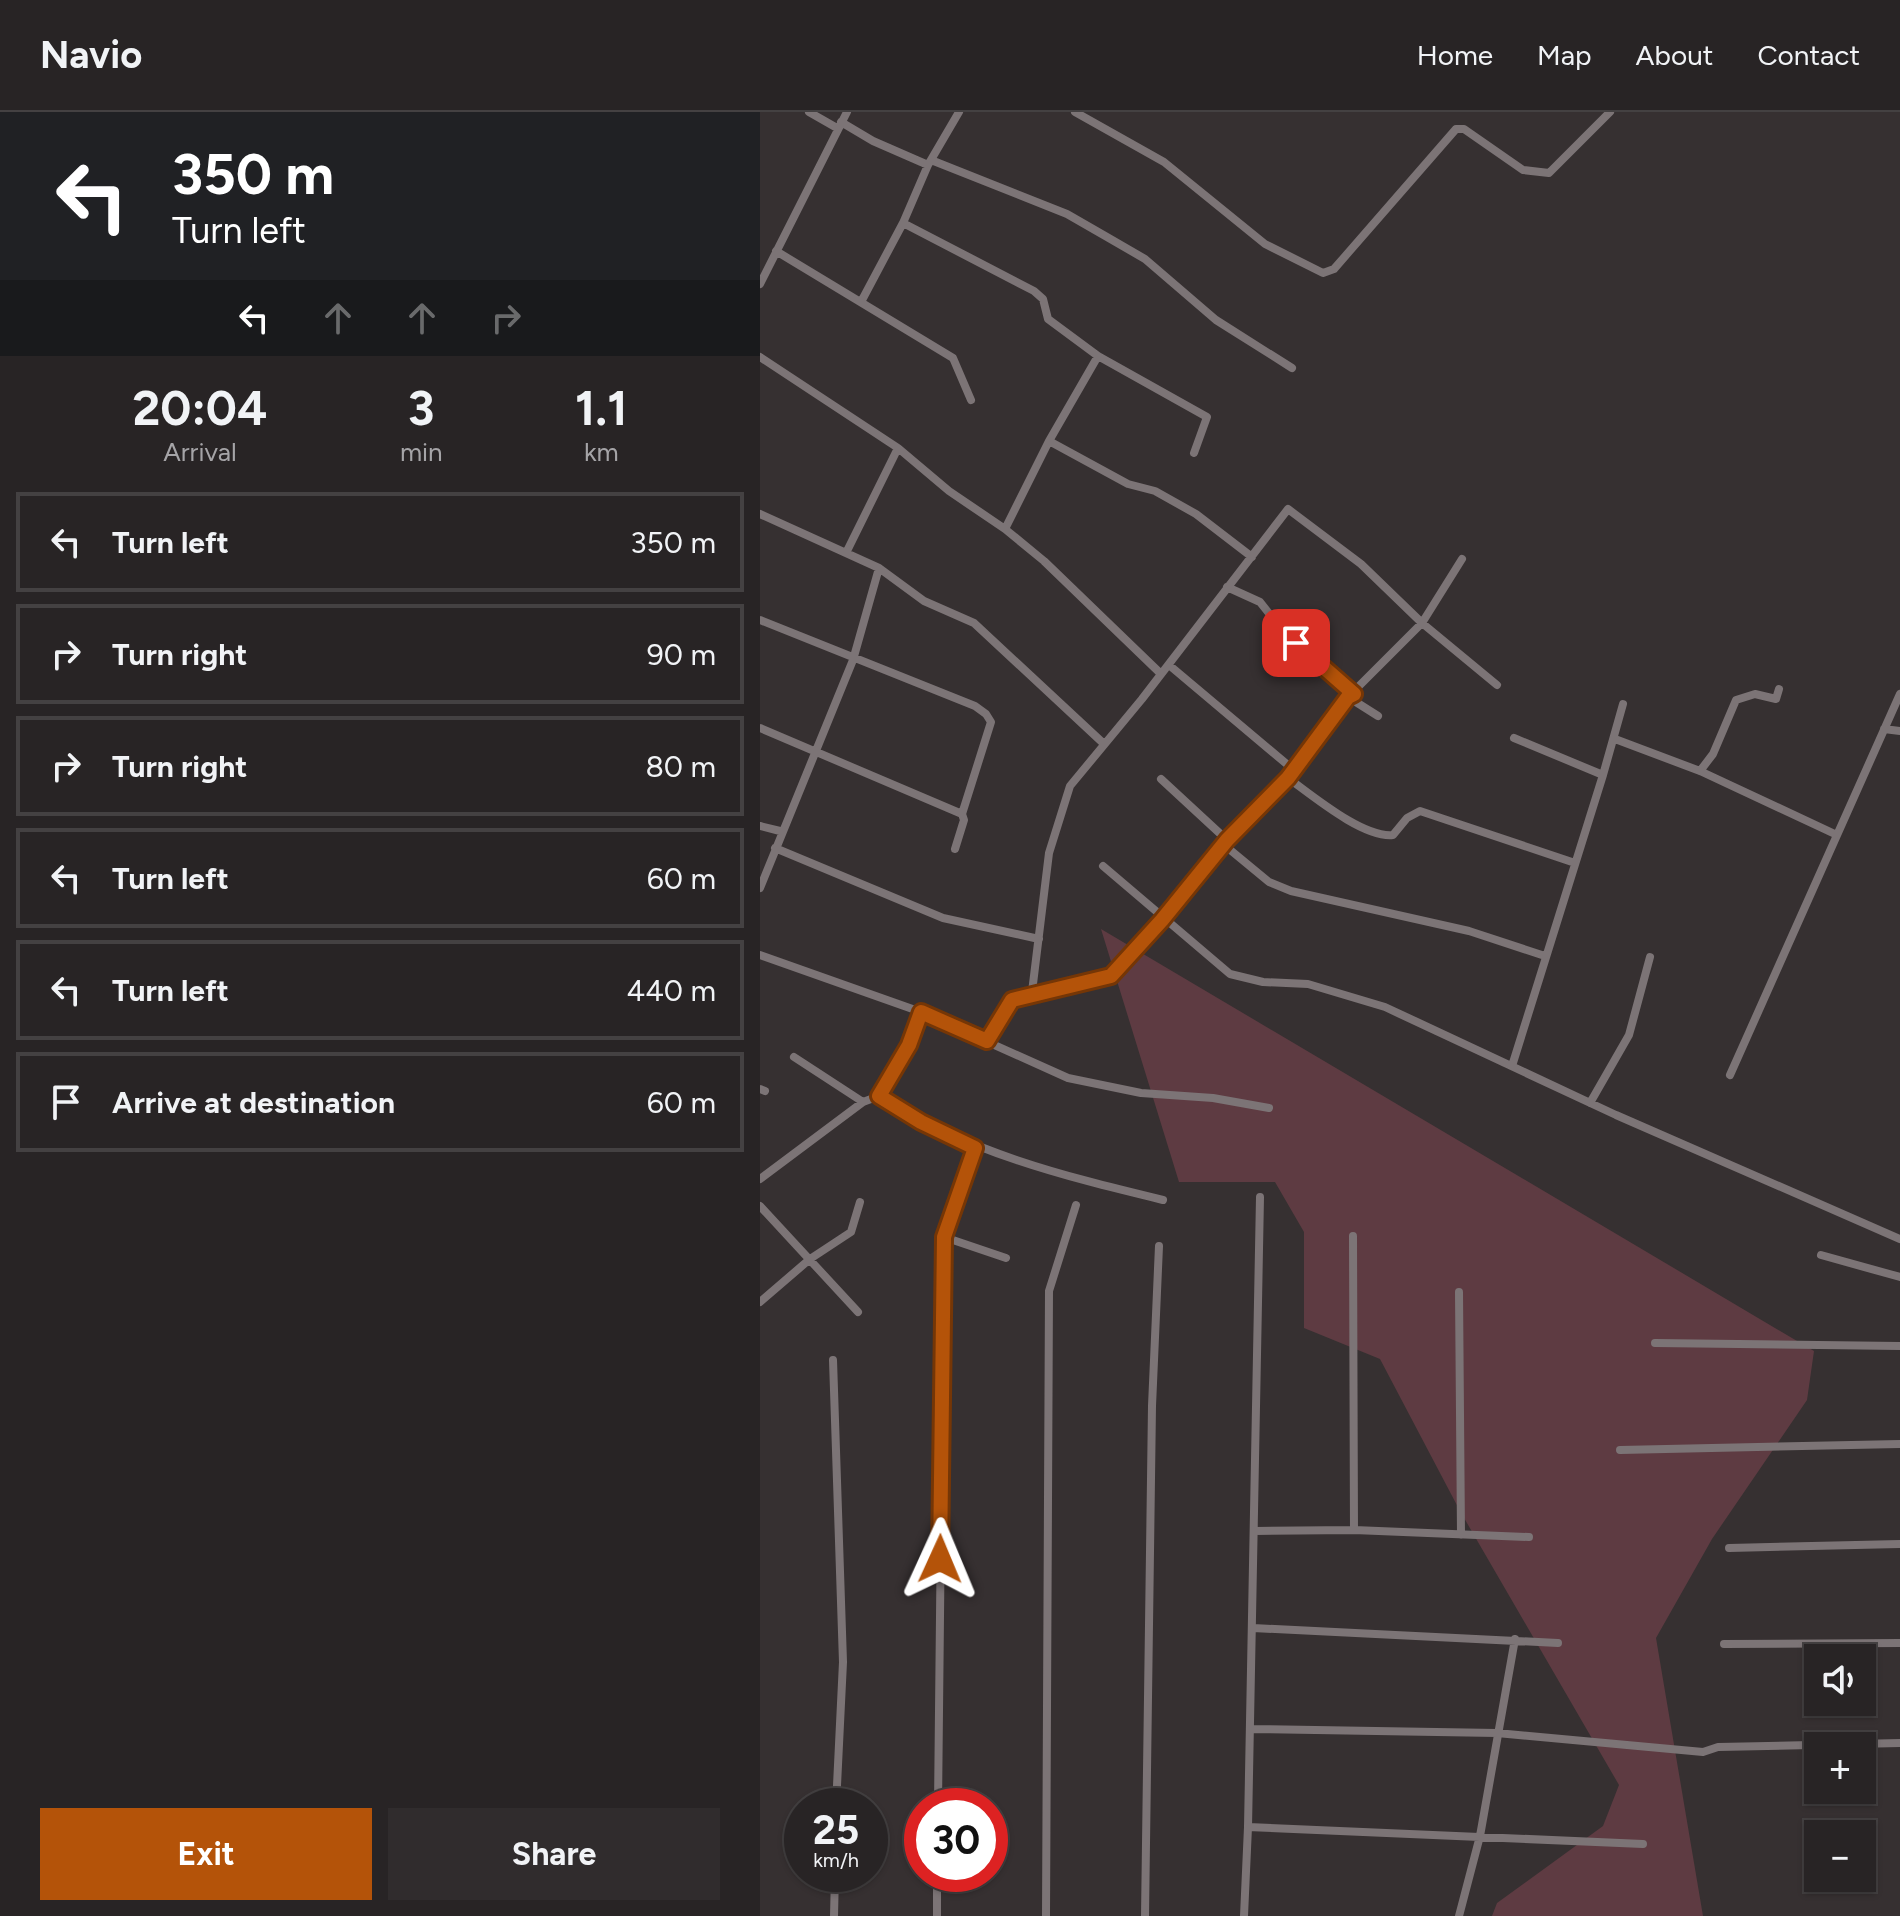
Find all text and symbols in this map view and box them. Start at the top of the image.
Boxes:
text: Navio [40,32,142,78]
text: Home [1417,38,1493,72]
text: Map [1537,38,1592,72]
text: About [1636,38,1713,72]
text: Contact [1757,38,1860,72]
text: 350 m [172,141,334,208]
icon: left [40,144,144,248]
text: Turn left [172,209,306,252]
icon: left [232,296,276,340]
icon: ahead [316,296,360,340]
icon: ahead [400,296,444,340]
icon: right [484,296,528,340]
text: 20:04 [133,379,267,437]
text: 3 [408,379,435,437]
text: 1.1 [575,379,627,437]
text: Arrival [163,436,237,468]
text: min [400,436,443,468]
text: km [584,436,619,468]
icon: left [44,520,88,564]
text: Turn left [112,524,229,561]
text: 350 m [630,524,716,561]
pin [1262,609,1330,677]
icon: arrive [1274,621,1318,665]
icon: right [44,632,88,676]
text: Turn right [112,636,247,673]
text: 90 m [647,636,716,673]
icon: right [44,744,88,788]
text: Turn right [112,748,247,785]
text: 80 m [645,748,716,785]
icon: left [44,856,88,900]
text: Turn left [112,860,229,897]
text: 60 m [647,860,716,897]
icon: left [44,968,88,1012]
text: Turn left [112,972,229,1009]
text: 440 m [627,972,716,1009]
icon: arrive [44,1080,88,1124]
text: Arrive at destination [112,1084,395,1121]
text: 60 m [647,1084,716,1121]
position arrow [898,1517,982,1601]
map controls [1804,1644,1876,1892]
button: sound [1804,1644,1876,1716]
button: + [1804,1732,1876,1804]
speed limit sign: 30 [904,1788,1008,1892]
text: 25 [813,1806,859,1854]
button: Exit [40,1808,372,1900]
button: Share [388,1808,720,1900]
button: − [1804,1820,1876,1892]
text: km/h [813,1848,859,1872]

